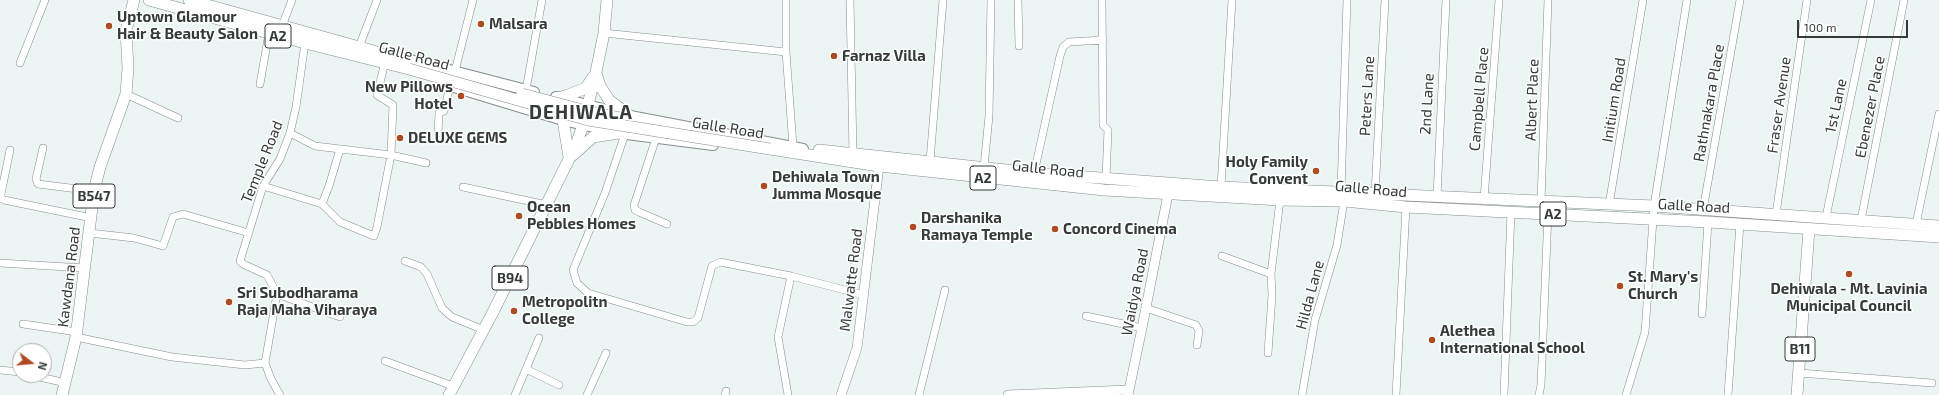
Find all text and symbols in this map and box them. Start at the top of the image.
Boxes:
place label: Uptown Glamour Hair & Beauty Salon [117,8,258,43]
scale bar [1799,12,1910,38]
place label: Malsara [489,15,548,33]
marker: Malsara [476,19,486,29]
text: 100 m [1804,20,1836,34]
marker: Uptown Glamour Hair & Beauty Salon [104,21,114,31]
road number: A2 [265,24,291,48]
street label: Galle Road [377,38,451,74]
street label: Rathnakara Place [1690,43,1728,163]
street label: Campbell Place [1465,46,1493,152]
place label: Farnaz Villa [842,47,926,65]
marker: Farnaz Villa [829,51,839,61]
street label: Ebenezer Place [1851,54,1889,160]
street label: Peters Lane [1356,55,1378,137]
street label: Initium Road [1598,56,1630,144]
street label: Fraser Avenue [1763,56,1795,154]
street label: Albert Place [1522,59,1542,141]
street label: 2nd Lane [1416,73,1438,135]
street label: 1st Lane [1821,77,1851,135]
place label: New Pillows Hotel [365,78,453,113]
marker: New Pillows Hotel [456,91,466,101]
district label: DEHIWALA [529,102,633,124]
street label: Galle Road [691,113,765,143]
street label: Temple Road [237,118,287,206]
place label: DELUXE GEMS [408,129,507,147]
marker: DELUXE GEMS [395,133,405,143]
place label: Holy Family Convent [1226,153,1308,188]
street label: Galle Road [1011,156,1085,182]
road number: A2 [970,166,996,190]
marker: Holy Family Convent [1311,166,1321,176]
place label: Dehiwala Town Jumma Mosque [772,168,881,203]
street label: Galle Road [1334,177,1408,201]
marker: Dehiwala Town Jumma Mosque [759,181,769,191]
road number: B547 [73,184,115,208]
street label: Galle Road [1657,195,1731,217]
place label: Ocean Pebbles Homes [527,198,636,233]
road number: A2 [1540,202,1566,226]
place label: Darshanika Ramaya Temple [921,209,1033,244]
marker: Ocean Pebbles Homes [514,211,524,221]
place label: Concord Cinema [1063,220,1177,238]
marker: Darshanika Ramaya Temple [908,222,918,232]
marker: Concord Cinema [1050,224,1060,234]
street label: Kawdana Road [54,226,84,328]
street label: Malwatte Road [836,228,866,332]
street label: Waidya Road [1118,247,1152,337]
street label: Hilda Lane [1292,258,1328,332]
road number: B94 [492,266,528,290]
place label: St. Mary's Church [1628,268,1698,303]
marker: Dehiwala - Mt. Lavinia Municipal Council [1844,269,1854,279]
place label: Dehiwala - Mt. Lavinia Municipal Council [1771,280,1927,315]
marker: St. Mary's Church [1615,281,1625,291]
place label: Sri Subodharama Raja Maha Viharaya [237,284,377,319]
place label: Metropolitn College [522,293,608,328]
marker: Sri Subodharama Raja Maha Viharaya [224,297,234,307]
marker: Metropolitn College [509,306,519,316]
place label: Alethea International School [1440,322,1585,357]
marker: Alethea International School [1427,335,1437,345]
road number: B11 [1785,337,1815,361]
north arrow [12,343,52,383]
text: N [36,361,50,372]

